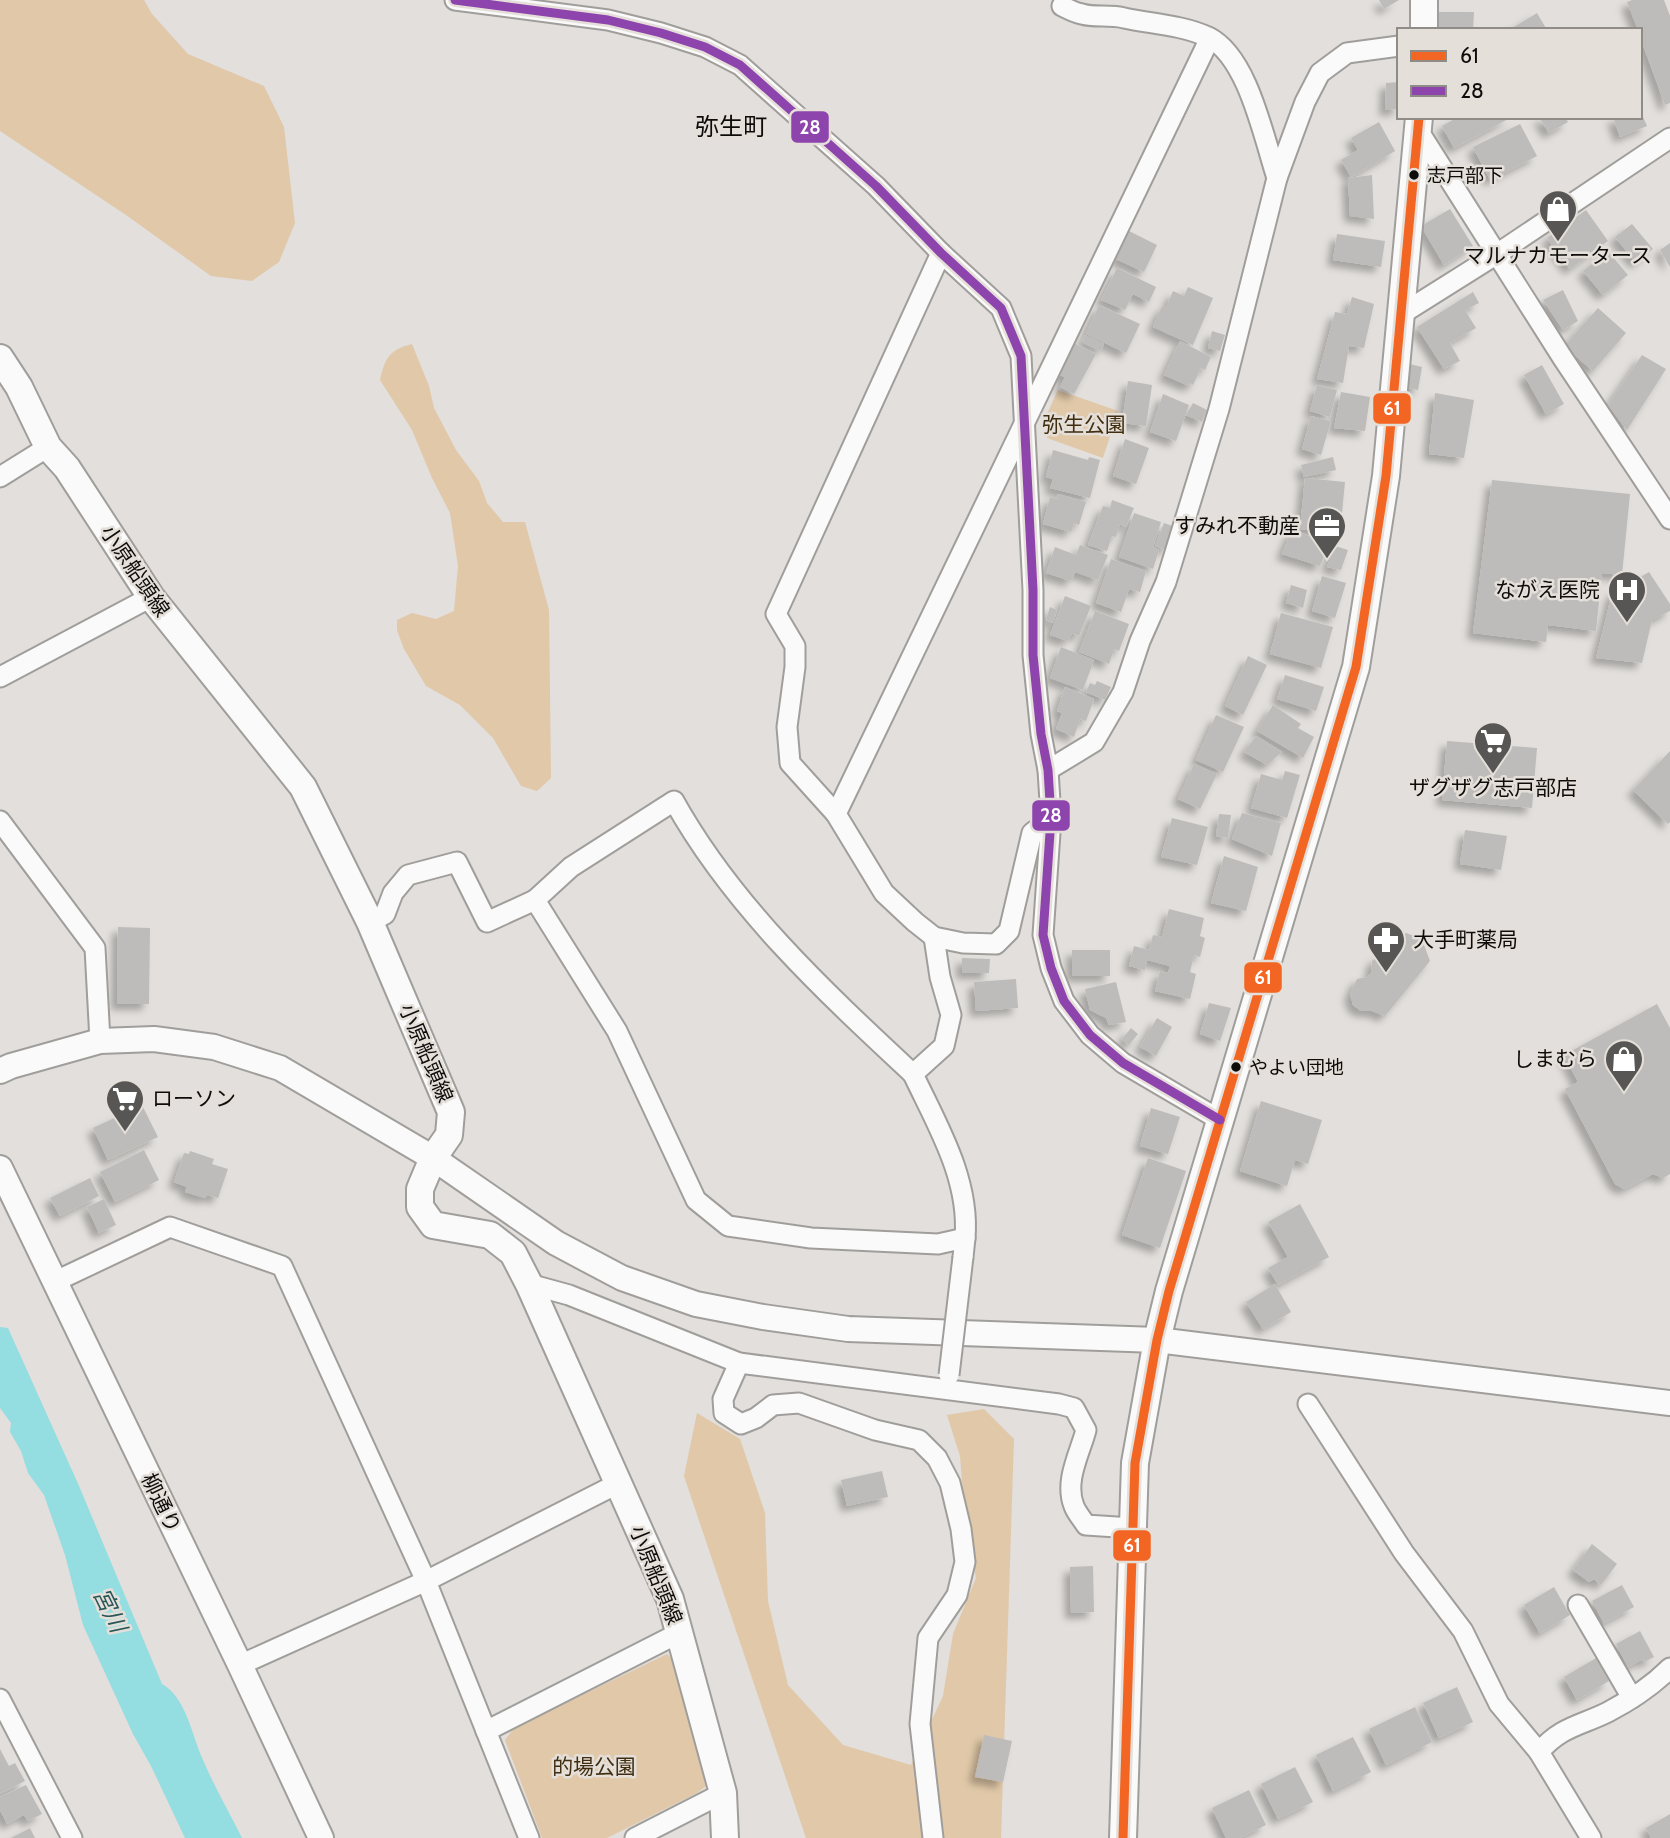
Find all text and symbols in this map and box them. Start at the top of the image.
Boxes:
legend [1397,28,1642,119]
text: 61 [1460,43,1479,68]
text: 28 [1460,78,1484,103]
line badge: 28 [790,110,830,144]
district label: 弥生町 [695,112,767,141]
text: 28 [799,116,821,139]
place label: 志戸部下 [1427,164,1503,187]
marker: 志戸部下 [1407,168,1421,182]
shop icon: マルナカモータース [1537,188,1579,243]
place label: マルナカモータース [1464,243,1652,268]
line badge: 61 [1372,392,1412,425]
text: 61 [1383,397,1401,420]
park label: 弥生公園 [1042,412,1126,437]
office icon: すみれ不動産 [1306,505,1348,560]
place label: すみれ不動産 [1174,513,1300,538]
street label: 小原船頭線 [96,520,175,621]
hospital icon: ながえ医院 [1606,569,1648,624]
place label: ながえ医院 [1495,577,1600,602]
supermarket icon: ザグザグ志戸部店 [1472,720,1514,775]
place label: ザグザグ志戸部店 [1409,775,1577,800]
line badge: 28 [1031,799,1071,832]
text: 28 [1040,804,1062,827]
pharmacy icon: 大手町薬局 [1365,919,1407,974]
place label: 大手町薬局 [1413,927,1518,952]
line badge: 61 [1243,961,1283,994]
text: 61 [1254,966,1272,989]
street label: 小原船頭線 [394,1000,458,1106]
shop icon: しまむら [1603,1038,1645,1093]
place label: しまむら [1513,1046,1597,1071]
place label: やよい団地 [1249,1056,1344,1079]
marker: やよい団地 [1229,1060,1243,1074]
supermarket icon: ローソン [104,1078,146,1133]
place label: ローソン [152,1086,236,1111]
street label: 柳通り [136,1469,186,1537]
street label: 小原船頭線 [625,1521,688,1628]
line badge: 61 [1112,1529,1152,1562]
text: 61 [1123,1534,1141,1557]
water label: 宮川 [87,1583,134,1640]
park label: 的場公園 [552,1754,636,1779]

